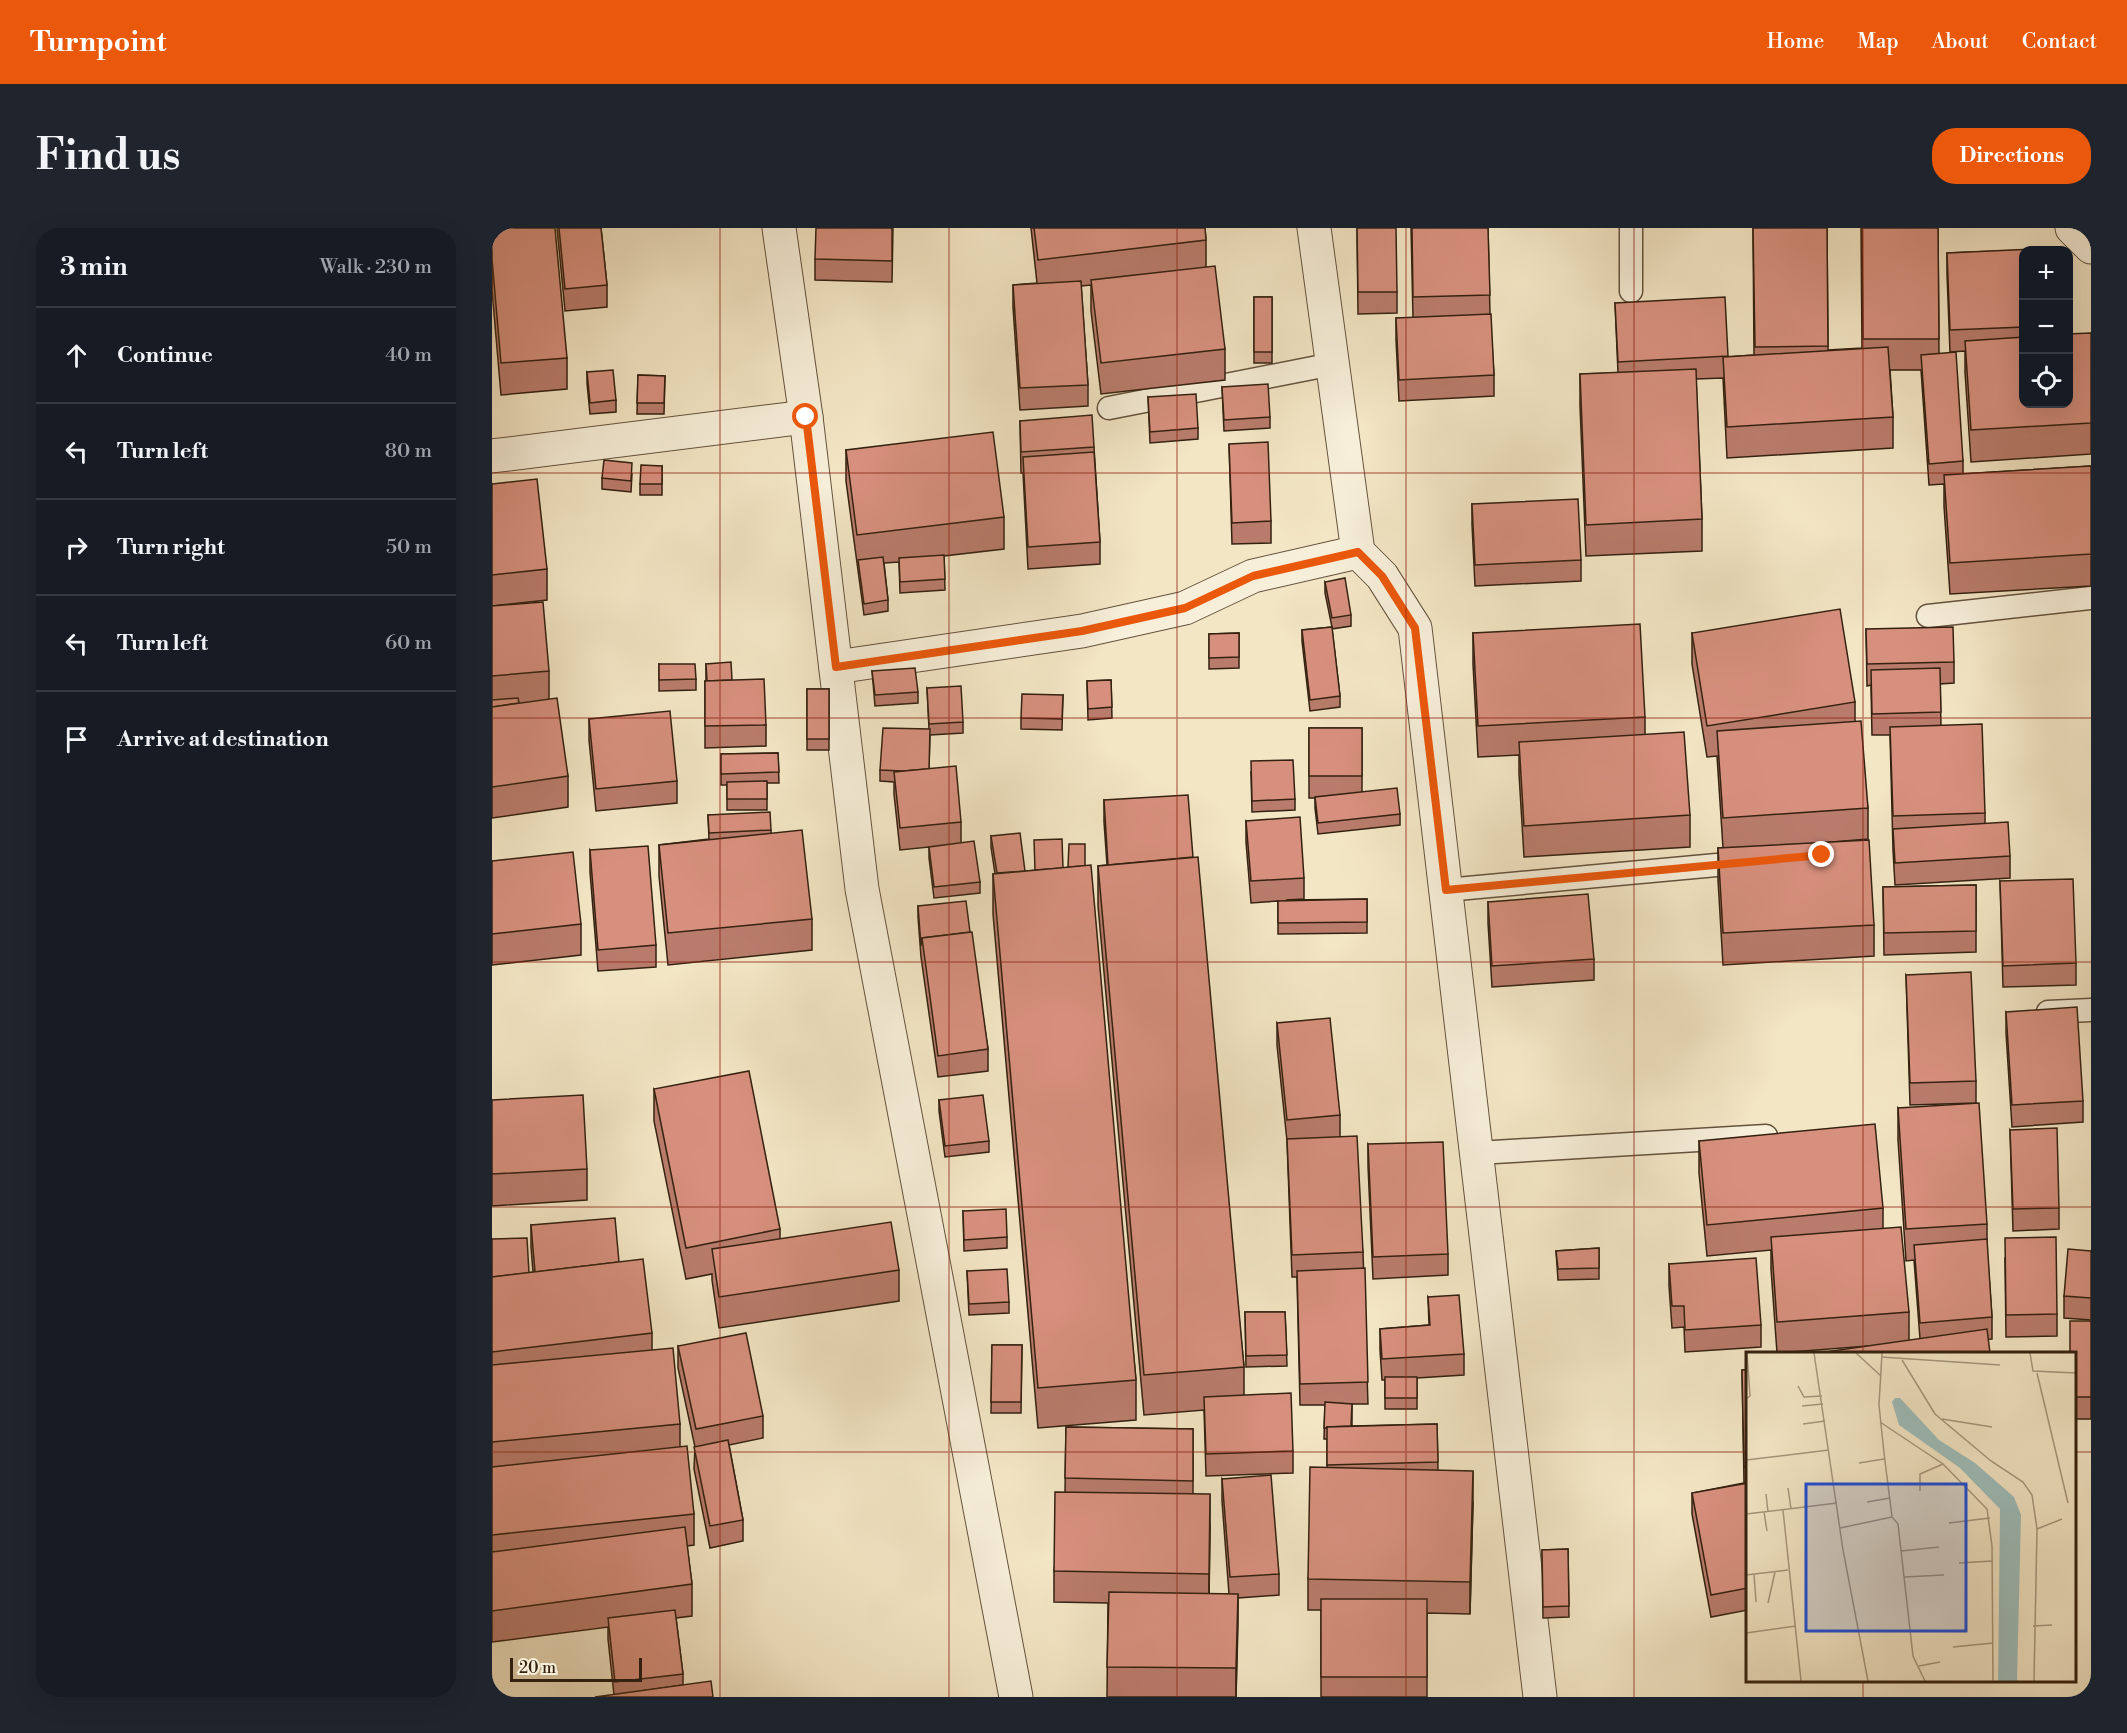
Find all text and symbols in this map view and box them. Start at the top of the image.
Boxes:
text: Turnpoint [30,25,166,60]
text: Home [1767,29,1824,55]
text: Map [1857,29,1899,55]
text: About [1932,29,1989,55]
text: Contact [2022,29,2097,55]
button: Directions [1932,128,2091,184]
text: Find us [36,130,180,183]
map controls [2019,246,2073,408]
button: + [2019,246,2073,300]
text: 3 min [60,251,128,283]
text: Walk · 230 m [320,255,432,280]
button: − [2019,300,2073,354]
icon: ahead [60,339,93,372]
text: Continue [117,342,213,369]
text: 40 m [385,343,432,368]
button: locate [2019,354,2073,408]
route start [792,403,818,429]
icon: left [60,435,93,468]
text: Turn left [117,438,208,465]
text: 80 m [385,439,432,464]
icon: right [60,531,93,564]
text: Turn right [117,534,225,561]
text: 50 m [386,535,432,560]
icon: left [60,627,93,660]
text: Turn left [117,630,208,657]
text: 60 m [385,631,432,656]
icon: arrive [60,723,93,756]
text: Arrive at destination [117,726,329,753]
route end [1808,841,1834,867]
inset map [1746,1352,2076,1682]
scale bar [510,1655,642,1682]
text: 20 m [519,1658,556,1678]

